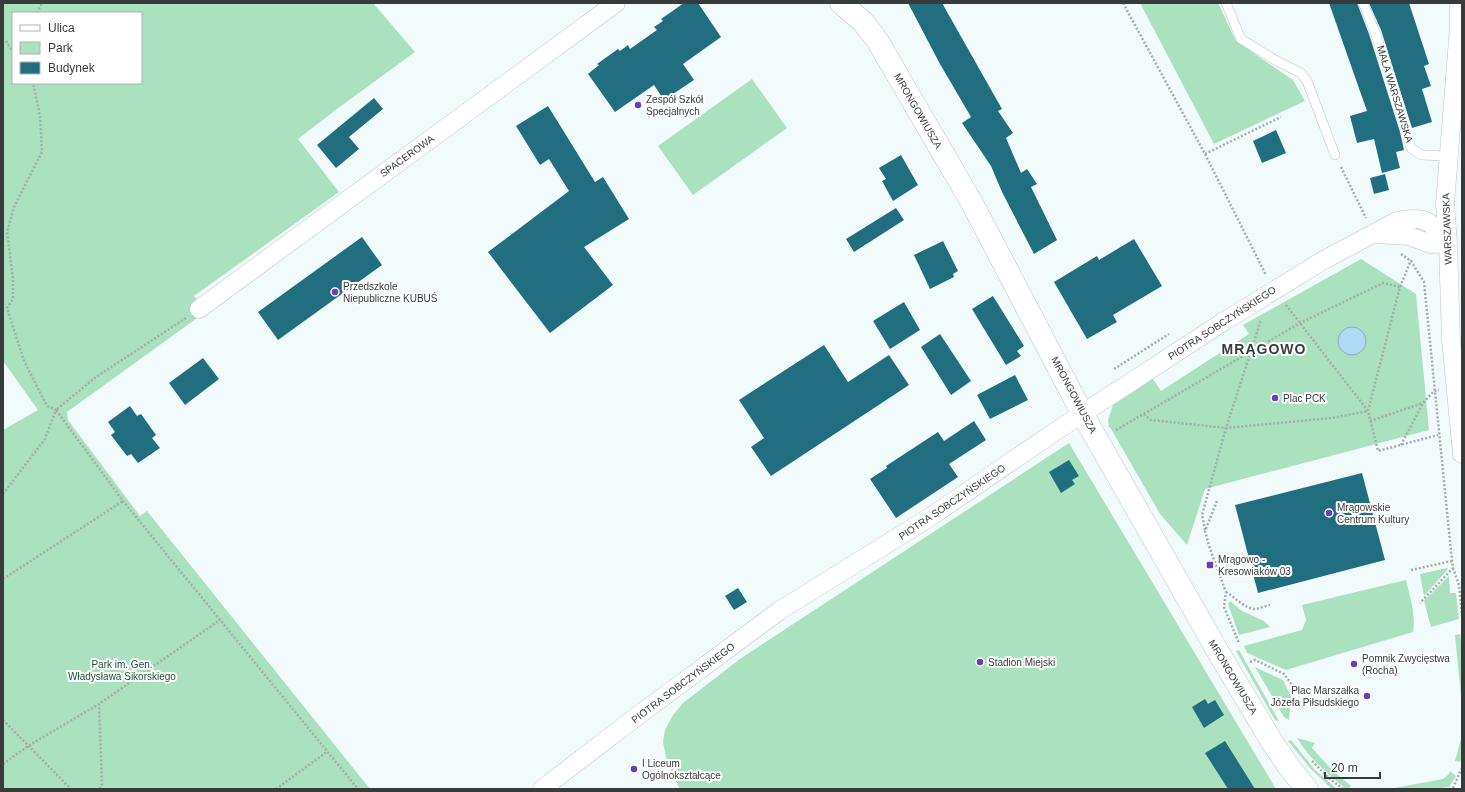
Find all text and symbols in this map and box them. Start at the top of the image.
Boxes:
legend [12,12,142,84]
text: Ulica [48,21,75,35]
text: Park [48,41,74,55]
street label: MAŁA WARSZAWSKA [1375,44,1415,144]
text: Budynek [48,61,96,75]
street label: MRONGOWIUSZA [892,71,944,151]
place label: Zespół Szkół Specjalnych [646,94,704,117]
marker: Zespół Szkół Specjalnych [633,100,643,110]
street label: SPACEROWA [378,133,436,179]
street label: WARSZAWSKA [1440,193,1454,265]
place label: Przedszkole Niepubliczne KUBUŚ [343,281,438,304]
street label: PIOTRA SOBCZYŃSKIEGO [1166,283,1278,362]
marker: Przedszkole Niepubliczne KUBUŚ [330,287,340,297]
district label: MRĄGOWO [1222,341,1306,357]
street label: MRONGOWIUSZA [1049,355,1099,435]
marker: Plac PCK [1270,393,1280,403]
place label: Plac PCK [1283,393,1326,404]
street label: PIOTRA SOBCZYŃSKIEGO [896,461,1008,542]
place label: Mrągowskie Centrum Kultury [1337,502,1409,525]
marker: Mrągowskie Centrum Kultury [1324,508,1334,518]
place label: Mrągowo - Kresowiaków 03 [1218,554,1291,577]
marker: Mrągowo - Kresowiaków 03 [1205,560,1215,570]
street label: MRONGOWIUSZA [1206,638,1260,717]
street label: PIOTRA SOBCZYŃSKIEGO [629,640,737,725]
place label: Pomnik Zwycięstwa (Rocha) [1362,653,1450,676]
marker: Stadion Miejski [975,657,985,667]
place label: Stadion Miejski [988,657,1055,668]
park label: Park im. Gen. Władysława Sikorskiego [68,659,176,682]
marker: Pomnik Zwycięstwa (Rocha) [1349,659,1359,669]
place label: Plac Marszałka Józefa Piłsudskiego [1271,685,1359,708]
marker: Plac Marszałka Józefa Piłsudskiego [1362,691,1372,701]
scale bar [1325,754,1380,780]
place label: I Liceum Ogólnokształcące [642,758,721,781]
text: 20 m [1331,761,1358,775]
marker: I Liceum Ogólnokształcące [629,764,639,774]

